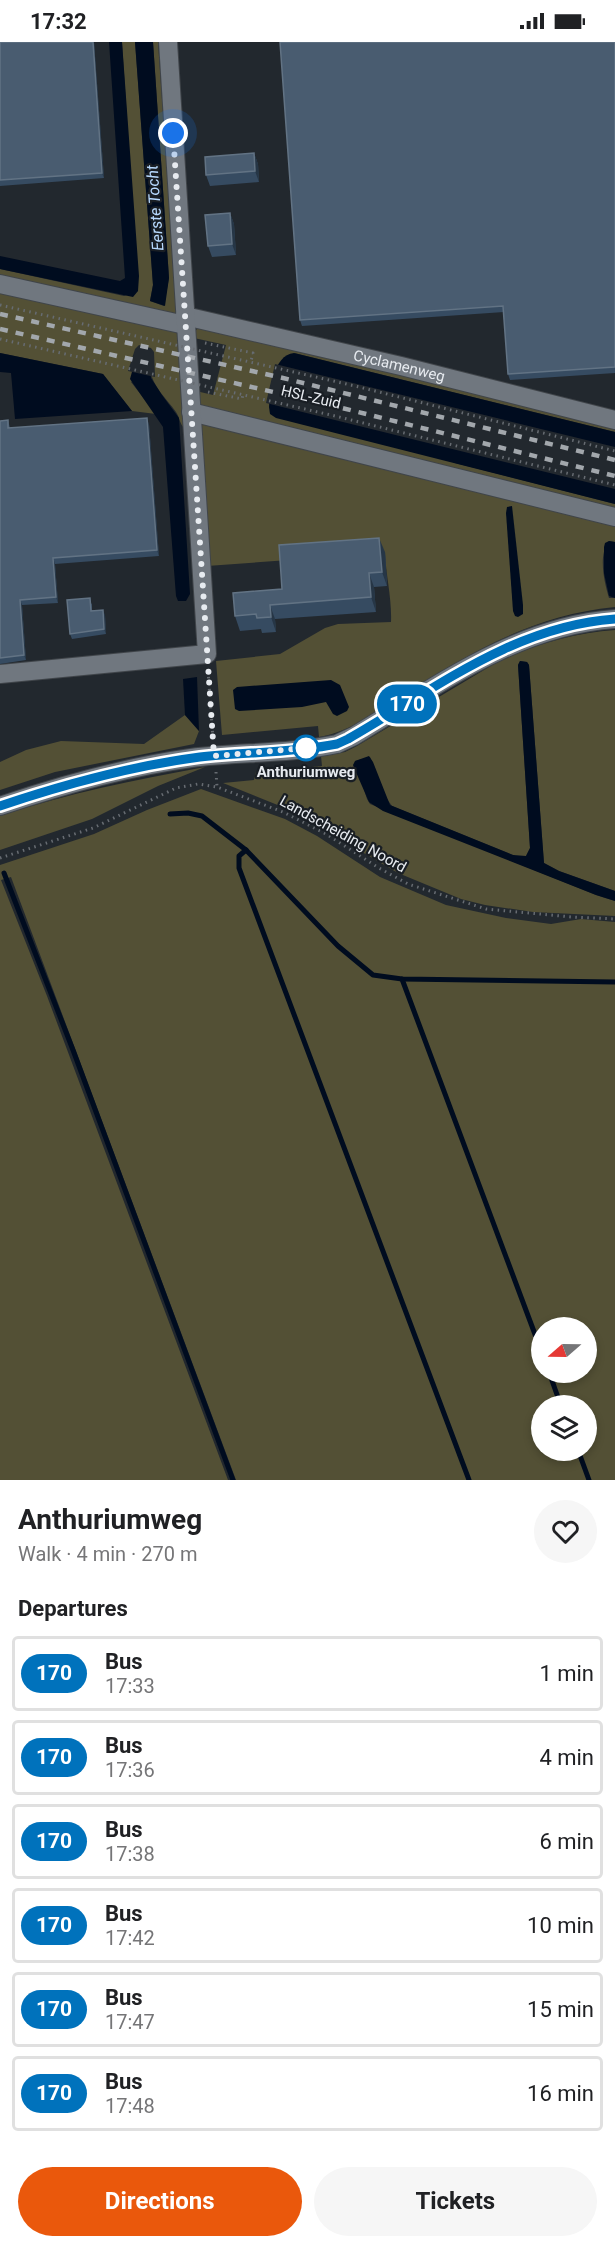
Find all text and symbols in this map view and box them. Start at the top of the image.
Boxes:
text: 17:32 [30,9,87,34]
your location [158,118,188,148]
water label: Eerste Tocht [142,163,167,252]
street label: Cyclamenweg [352,346,447,386]
street label: HSL-Zuid [279,381,343,413]
line badge: 170 [372,684,442,724]
text: 170 [389,692,425,716]
marker: Anthuriumweg [293,735,319,761]
place label: Anthuriumweg [257,763,355,781]
street label: Landscheiding Noord [276,792,410,876]
north arrow [531,1317,597,1383]
map controls [531,1317,597,1461]
button: layers [531,1395,597,1461]
button: heart [534,1500,597,1563]
text: Anthuriumweg [18,1503,202,1536]
text: Walk · 4 min · 270 m [18,1542,197,1566]
text: Departures [18,1596,128,1621]
text: Bus [105,1649,143,1674]
text: 170 [36,1661,72,1685]
text: 1 min [539,1661,594,1686]
text: 17:33 [105,1674,155,1698]
text: Bus [105,1733,143,1758]
text: 170 [36,1745,72,1769]
text: 4 min [539,1745,594,1770]
text: 17:36 [105,1758,155,1782]
text: Bus [105,1817,143,1842]
text: 170 [36,1829,72,1853]
text: 6 min [539,1829,594,1854]
text: 17:38 [105,1842,155,1866]
text: Bus [105,1901,143,1926]
text: 170 [36,1913,72,1937]
text: 10 min [527,1913,594,1938]
text: 17:42 [105,1926,155,1950]
text: Bus [105,1985,143,2010]
text: 170 [36,1997,72,2021]
text: 15 min [527,1997,594,2022]
text: 17:47 [105,2010,155,2034]
text: Bus [105,2069,143,2094]
text: 170 [36,2081,72,2105]
text: 16 min [527,2081,594,2106]
text: 17:48 [105,2094,155,2118]
button: Directions [18,2167,302,2236]
button: Tickets [314,2167,597,2236]

